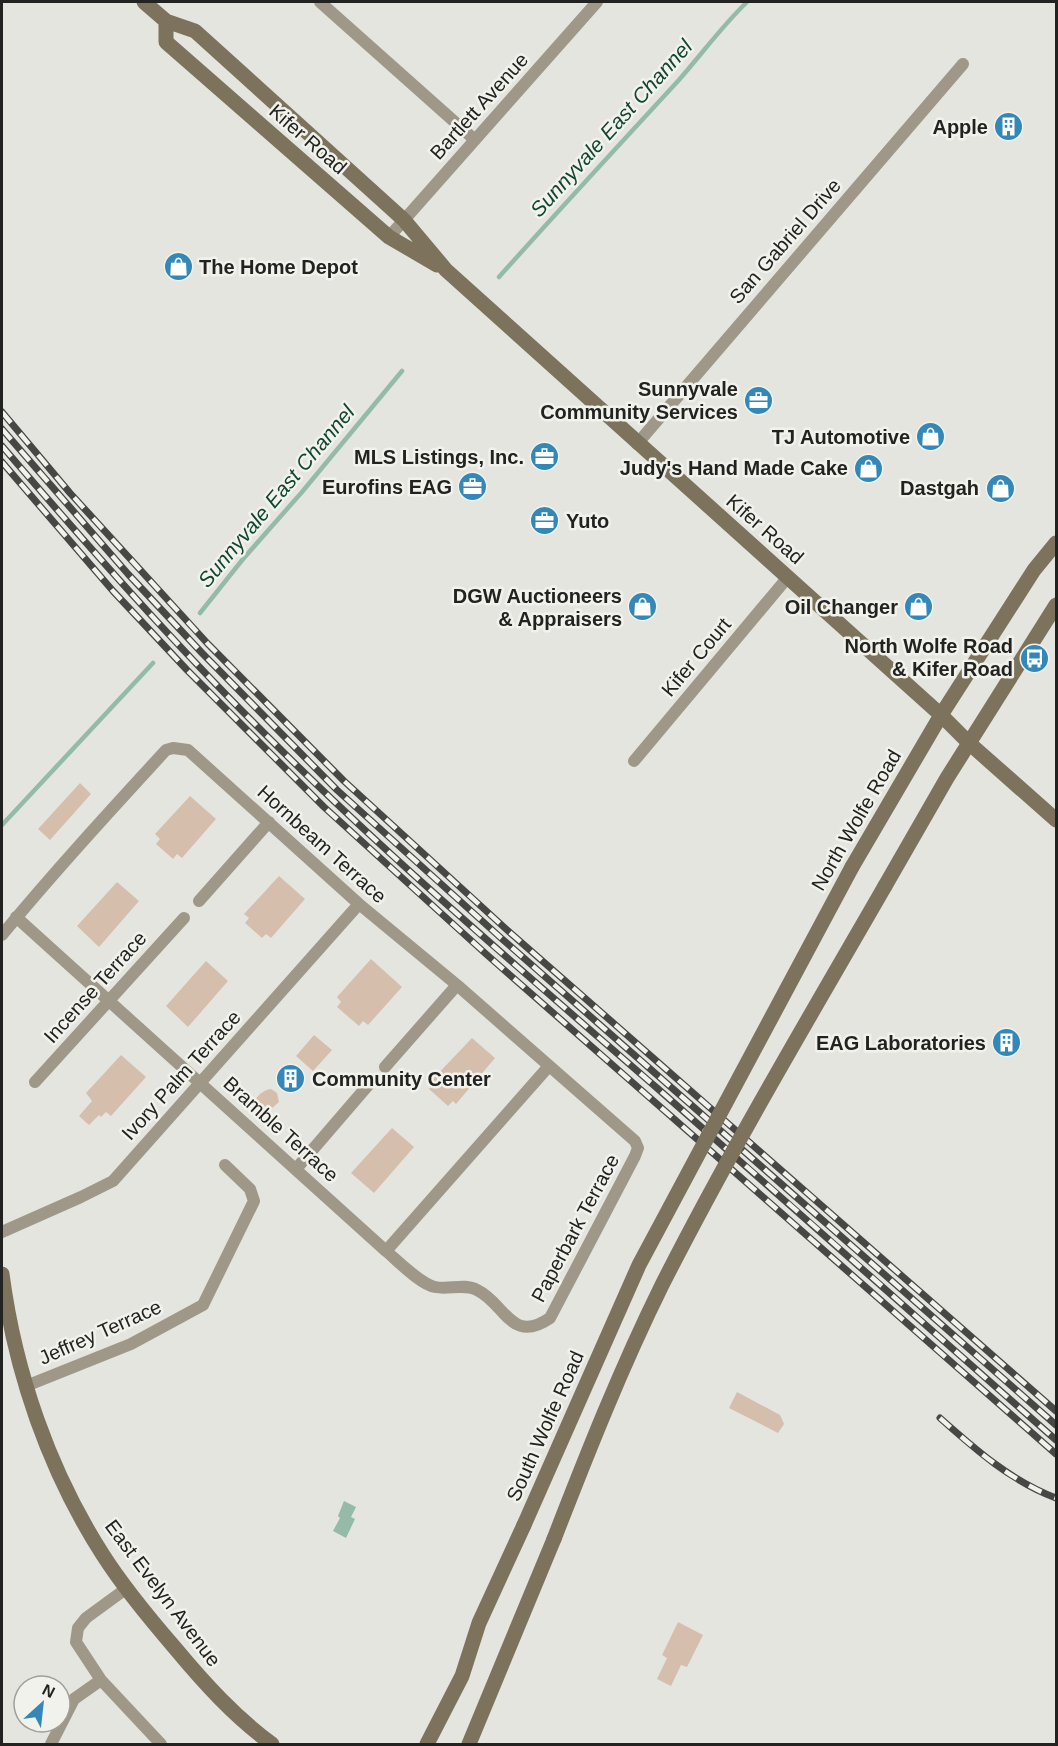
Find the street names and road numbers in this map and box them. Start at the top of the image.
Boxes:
street label: Bartlett Avenue [426,48,532,164]
street label: Kifer Road [265,100,351,178]
street label: San Gabriel Drive [725,174,845,308]
street label: Kifer Road [722,490,808,568]
street label: Kifer Court [657,613,735,701]
street label: North Wolfe Road [807,746,905,894]
street label: Hornbeam Terrace [253,781,391,907]
street label: Incense Terrace [39,927,151,1047]
street label: Ivory Palm Terrace [117,1006,245,1144]
street label: Bramble Terrace [219,1072,343,1186]
street label: Paperbark Terrace [527,1150,623,1306]
street label: Jeffrey Terrace [35,1295,165,1369]
street label: South Wolfe Road [502,1348,588,1504]
street label: East Evelyn Avenue [101,1515,225,1671]

